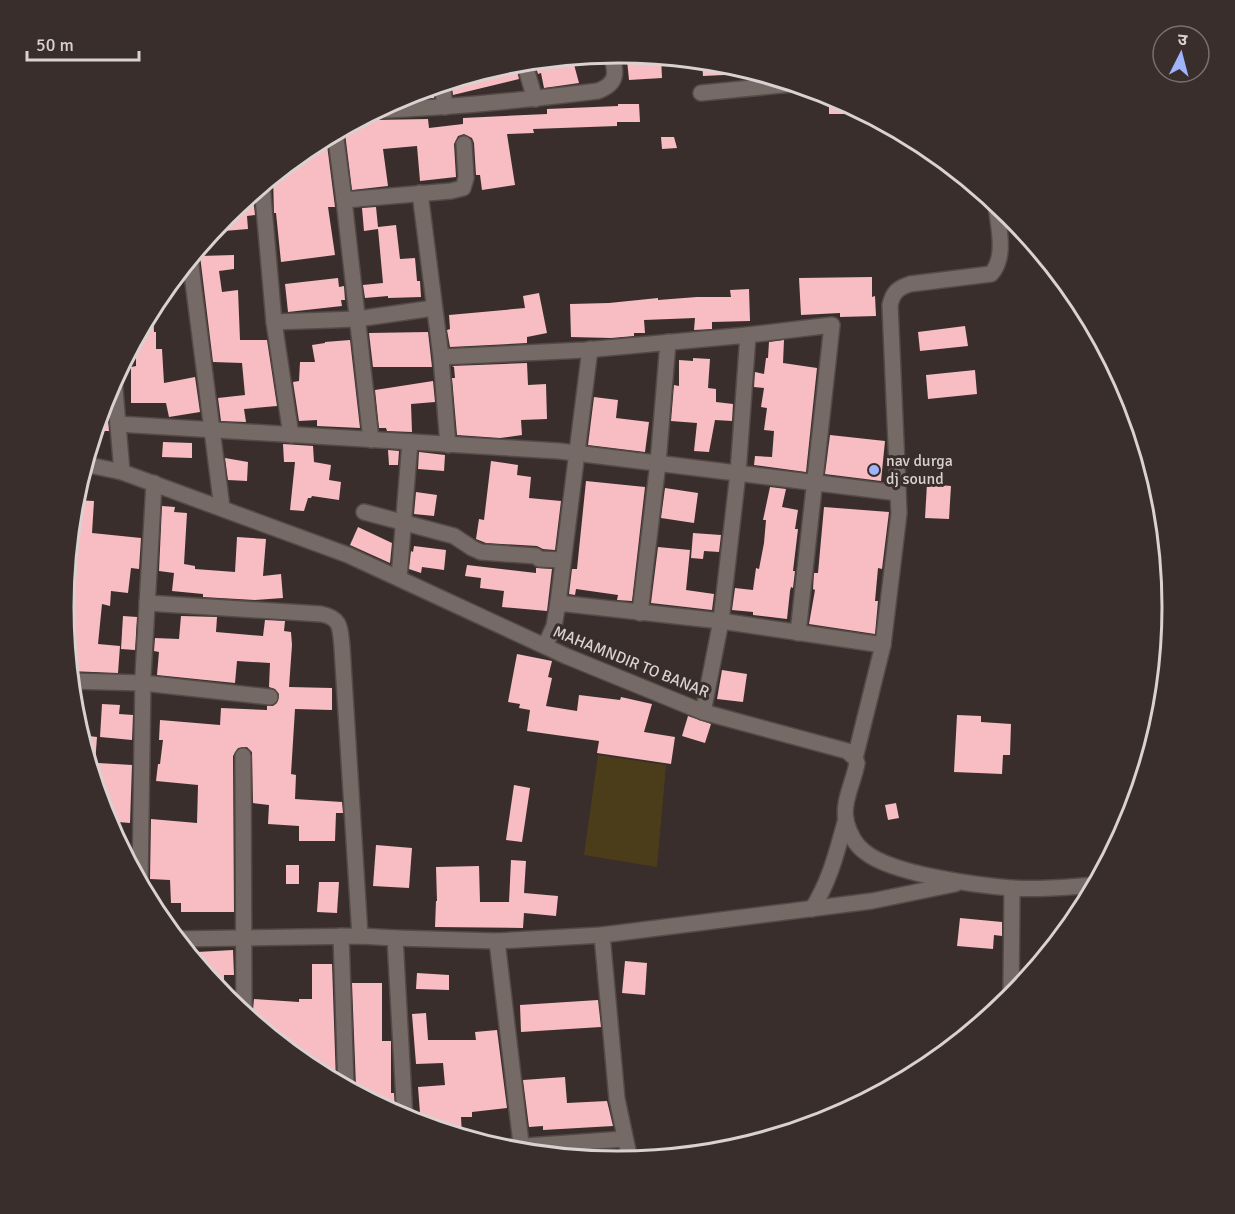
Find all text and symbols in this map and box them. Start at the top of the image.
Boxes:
scale bar [27,24,140,62]
north arrow [1151,24,1211,84]
text: उ [1177,30,1189,51]
text: 50 m [36,34,74,56]
place label: nav durga dj sound [886,451,953,489]
marker: nav durga dj sound [867,463,881,477]
street label: MAHAMNDIR TO BANAR [550,622,712,703]

